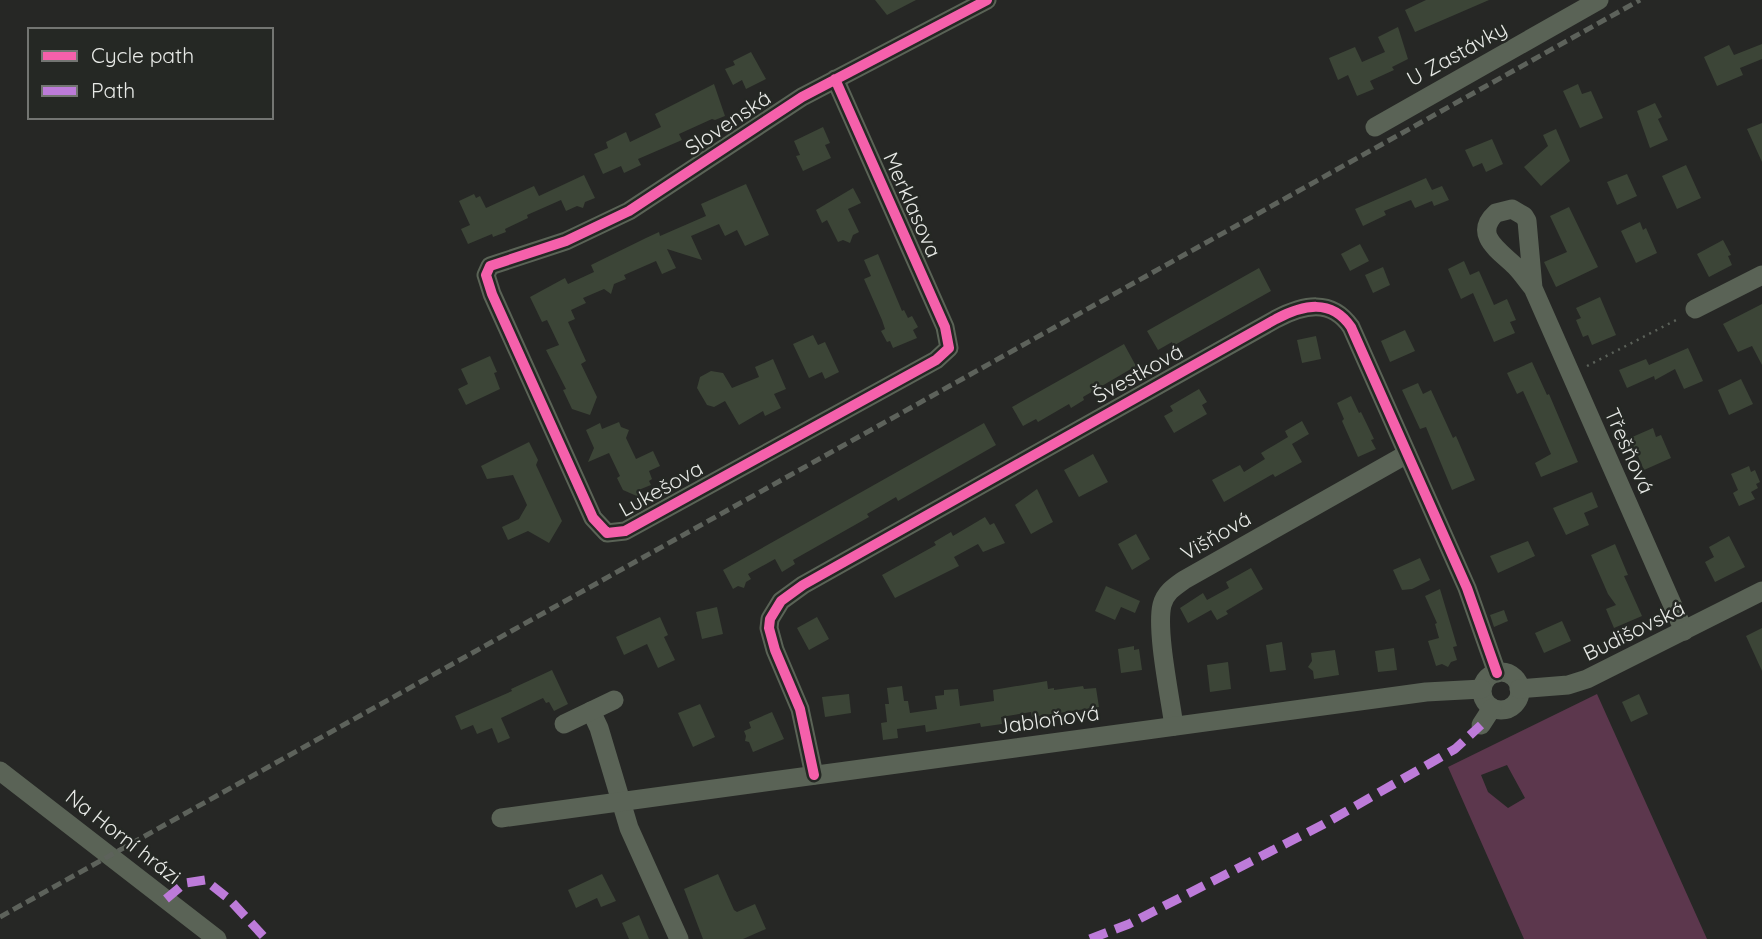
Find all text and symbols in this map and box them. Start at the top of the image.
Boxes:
street label: U Zastávky [1402,15,1511,91]
legend [28,28,273,119]
text: Cycle path [91,42,194,68]
text: Path [91,77,135,103]
street label: Slovenská [680,84,775,160]
street label: Merklasova [878,148,948,261]
street label: Švestková [1088,338,1187,408]
street label: Třešňová [1600,404,1660,497]
street label: Lukešova [614,454,707,522]
street label: Višňová [1176,505,1255,566]
street label: Budišovská [1578,594,1689,666]
street label: Jabloňová [995,699,1101,739]
street label: Na Horní hrázi [61,783,186,889]

